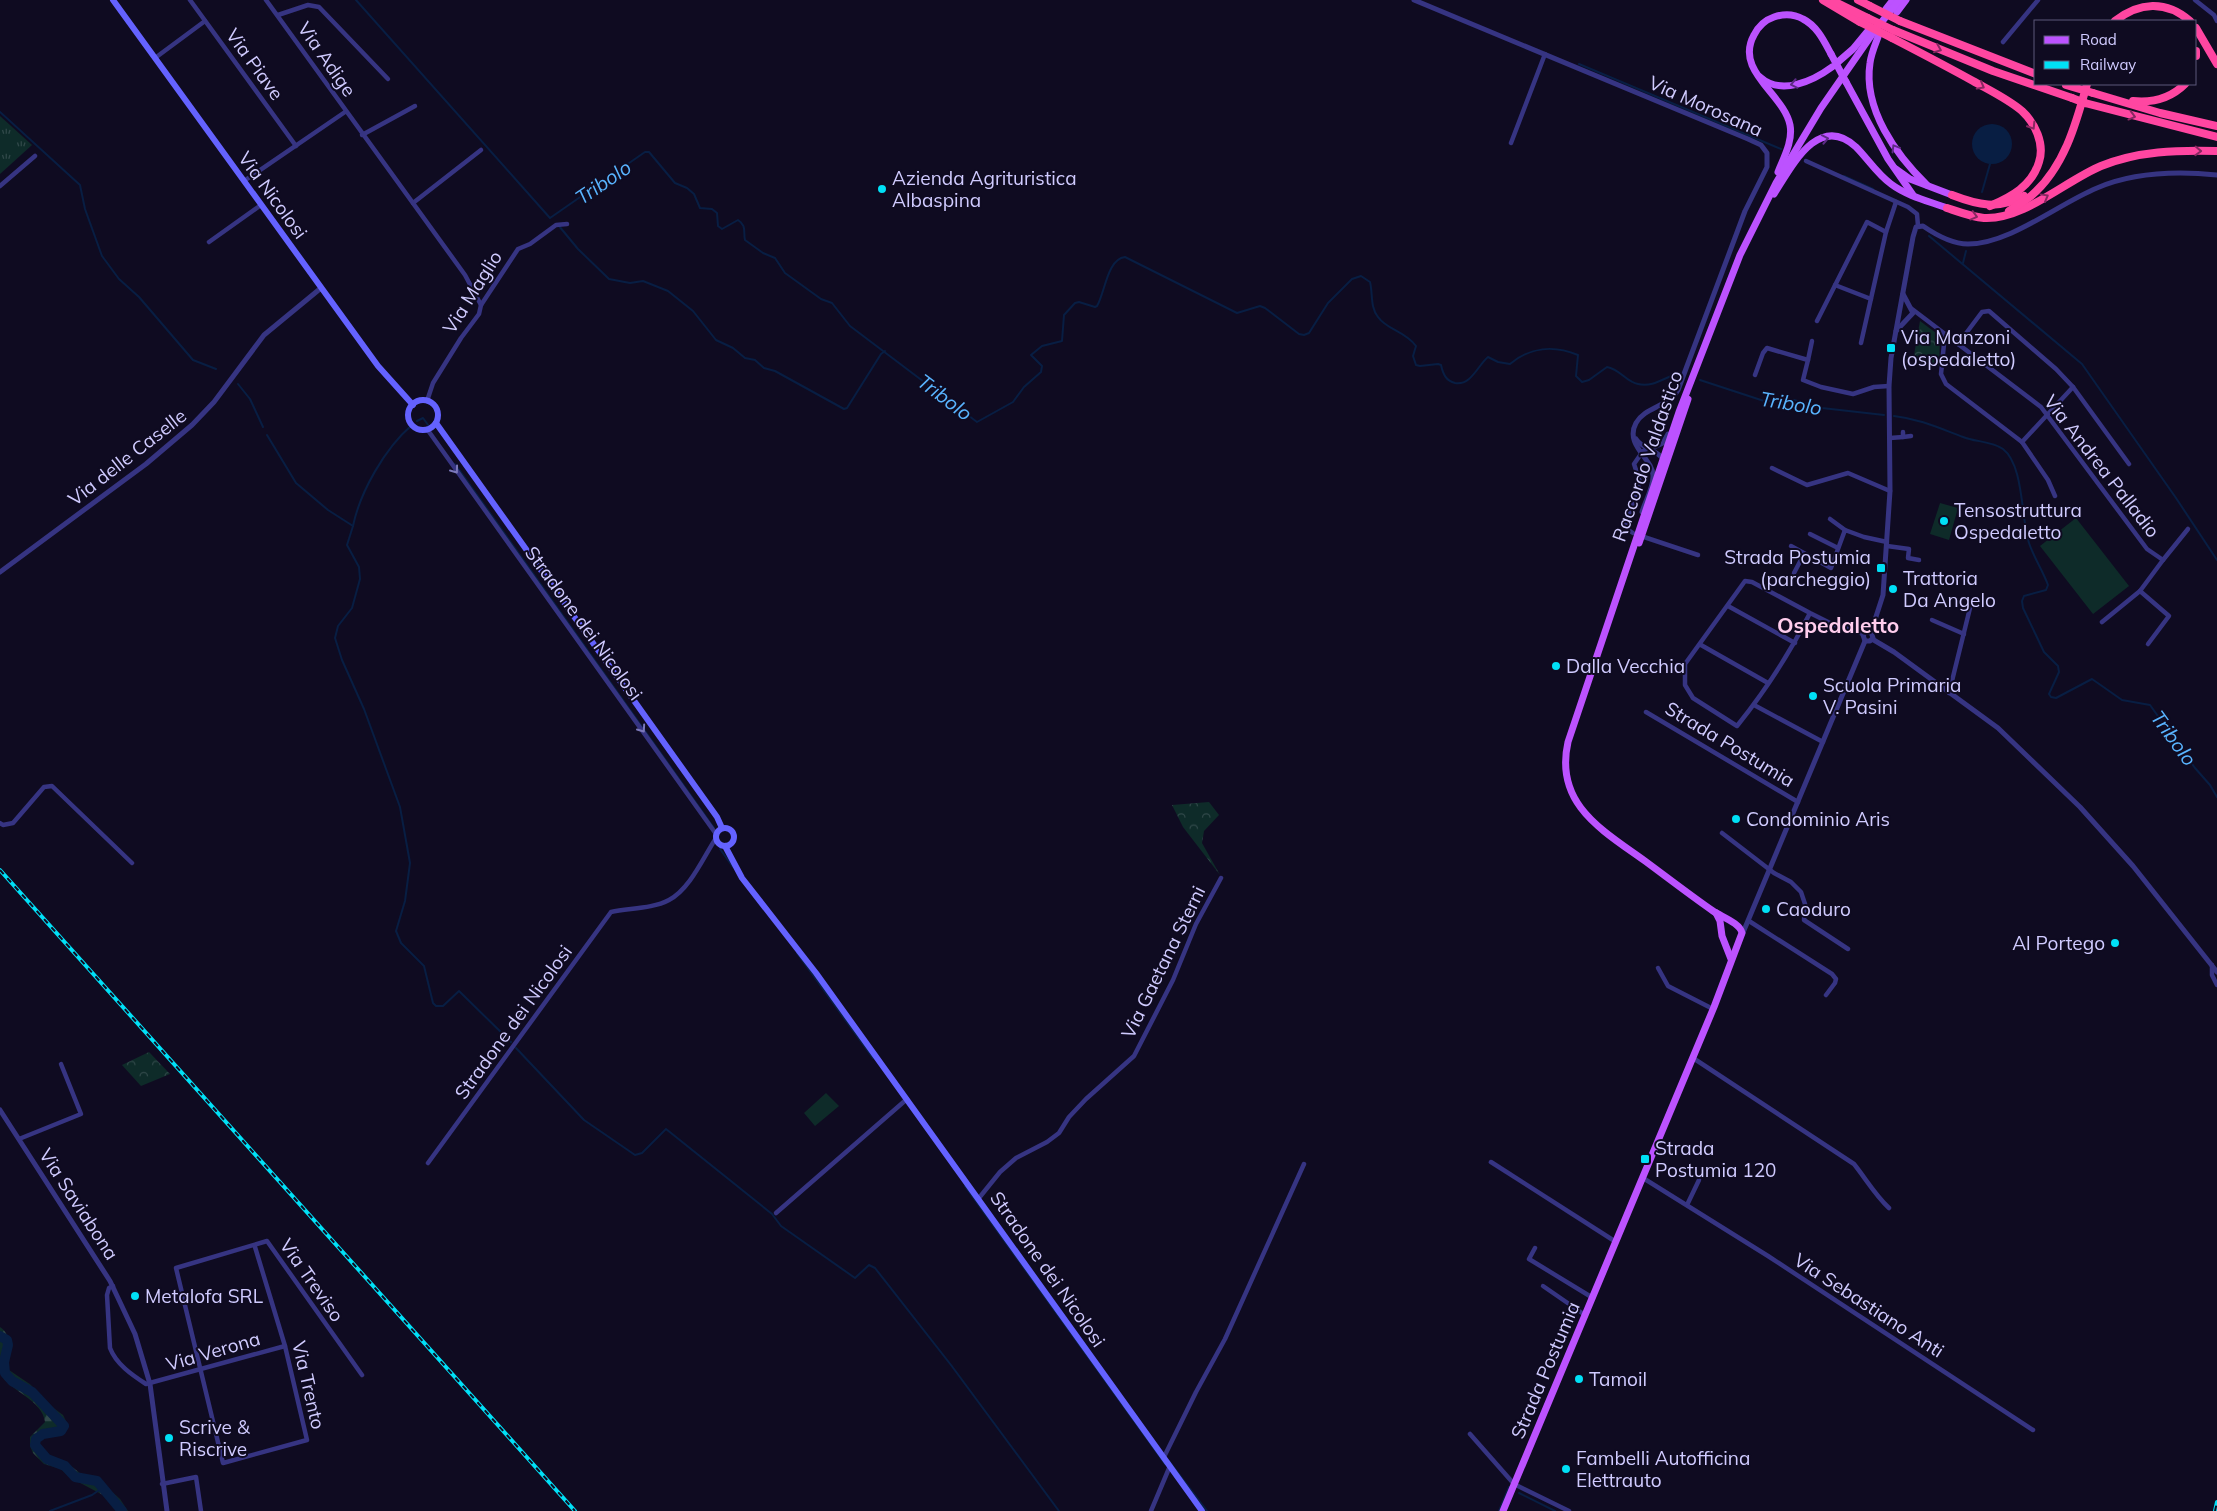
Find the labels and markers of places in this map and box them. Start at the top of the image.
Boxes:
place label: Azienda Agrituristica Albaspina [892,166,1077,212]
marker: Azienda Agrituristica Albaspina [876,183,888,195]
place label: Via Manzoni (ospedaletto) [1901,325,2016,371]
marker: Via Manzoni (ospedaletto) [1885,342,1897,354]
place label: Tensostruttura Ospedaletto [1954,498,2082,544]
marker: Tensostruttura Ospedaletto [1938,515,1950,527]
place label: Strada Postumia (parcheggio) [1724,545,1871,591]
marker: Strada Postumia (parcheggio) [1875,562,1887,574]
place label: Trattoria Da Angelo [1903,566,1996,612]
marker: Trattoria Da Angelo [1887,583,1899,595]
place label: Dalla Vecchia [1566,654,1685,678]
marker: Dalla Vecchia [1550,660,1562,672]
place label: Scuola Primaria V. Pasini [1823,673,1961,719]
marker: Scuola Primaria V. Pasini [1807,690,1819,702]
place label: Condominio Aris [1746,807,1890,831]
marker: Condominio Aris [1730,813,1742,825]
place label: Caoduro [1776,897,1851,921]
marker: Caoduro [1760,903,1772,915]
place label: Al Portego [2012,931,2105,955]
marker: Al Portego [2109,937,2121,949]
place label: Strada Postumia 120 [1655,1136,1777,1182]
marker: Strada Postumia 120 [1639,1153,1651,1165]
place label: Metalofa SRL [145,1284,264,1308]
marker: Metalofa SRL [129,1290,141,1302]
place label: Tamoil [1589,1367,1647,1391]
marker: Tamoil [1573,1373,1585,1385]
place label: Scrive & Riscrive [179,1415,251,1461]
marker: Scrive & Riscrive [163,1432,175,1444]
place label: Fambelli Autofficina Elettrauto [1576,1446,1750,1492]
marker: Fambelli Autofficina Elettrauto [1560,1463,1572,1475]

